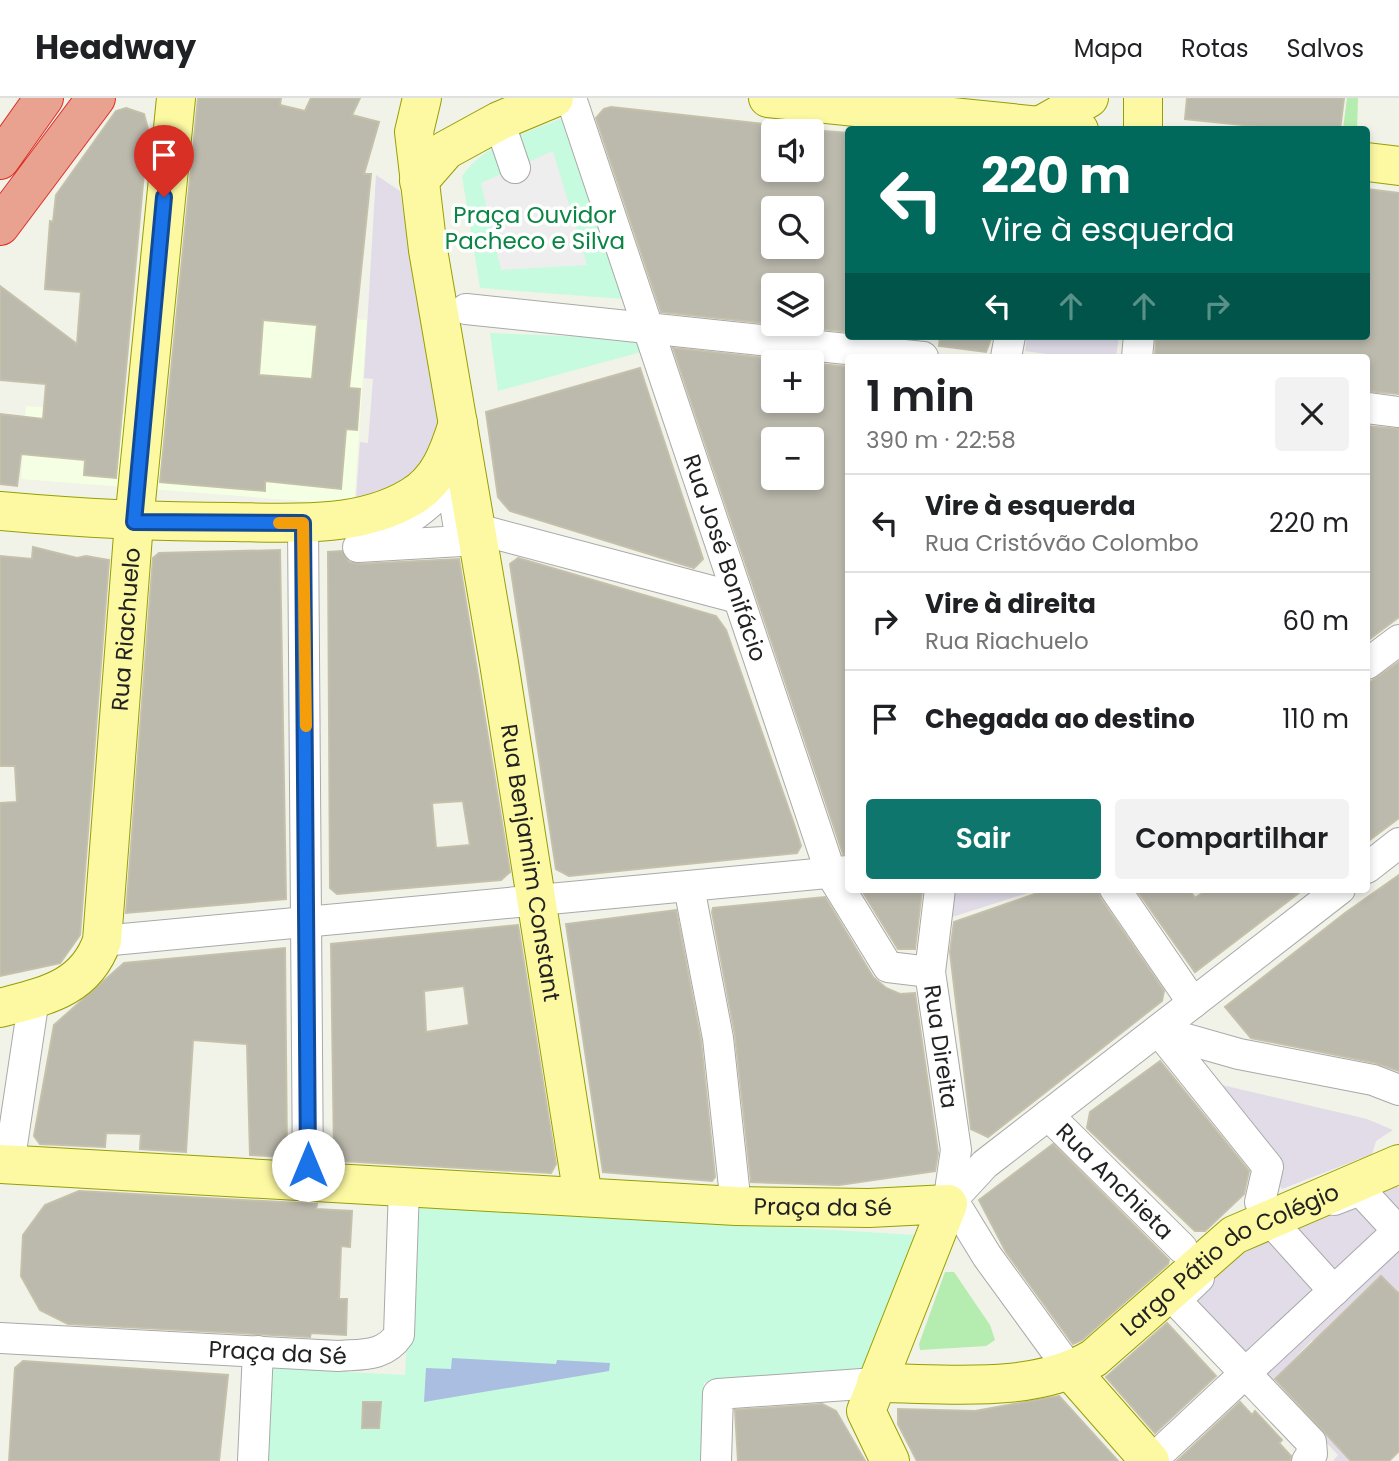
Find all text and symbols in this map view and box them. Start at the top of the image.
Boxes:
text: Headway [35,24,196,71]
text: Mapa [1074,32,1143,65]
text: Rotas [1181,32,1248,65]
text: Salvos [1286,32,1364,65]
map controls [761,119,824,490]
button: sound [761,119,824,182]
pin [134,125,194,197]
icon: arrive [145,136,183,174]
text: 220 m [981,142,1131,210]
icon: left [866,154,957,245]
button: search [761,196,824,259]
park label: Praça Ouvidor Pacheco e Silva [445,199,625,257]
text: Vire à esquerda [981,207,1235,252]
button: layers [761,273,824,336]
icon: left [979,287,1017,325]
icon: ahead [1052,287,1090,325]
icon: ahead [1125,287,1163,325]
icon: right [1198,287,1236,325]
button: + [761,350,824,413]
text: 1 min [866,367,975,426]
button: close [1275,377,1349,451]
text: 390 m · 22:58 [866,424,1016,456]
button: − [761,427,824,490]
street label: Rua José Bonifácio [676,450,775,666]
text: Vire à esquerda [925,488,1136,524]
icon: left [866,504,904,542]
text: 220 m [1269,505,1349,541]
text: Rua Cristóvão Colombo [925,527,1199,559]
street label: Rua Riachuelo [104,546,148,712]
text: Vire à direita [925,586,1096,622]
icon: right [866,602,904,640]
text: 60 m [1282,603,1349,639]
text: Rua Riachuelo [925,625,1089,657]
icon: arrive [866,700,904,738]
text: Chegada ao destino [925,701,1195,737]
text: 110 m [1282,701,1349,737]
street label: Rua Benjamim Constant [493,722,568,1004]
button: Sair [866,799,1101,879]
button: Compartilhar [1115,799,1349,879]
street label: Rua Direita [916,983,966,1111]
street label: Rua Anchieta [1049,1116,1180,1247]
position arrow [271,1128,345,1202]
street label: Largo Pátio do Colégio [1114,1176,1344,1344]
street label: Praça da Sé [753,1190,893,1224]
street label: Praça da Sé [208,1333,348,1372]

